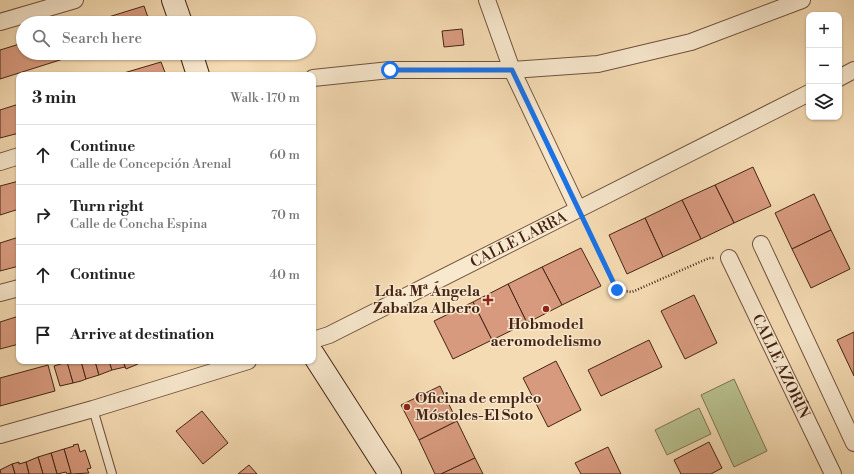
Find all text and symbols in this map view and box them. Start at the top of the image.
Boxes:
map controls [806,12,842,120]
button: + [806,12,842,48]
search box [16,16,316,60]
icon: search [30,27,52,49]
text: Search here [62,29,142,48]
button: − [806,48,842,84]
route start [381,61,399,79]
button: layers [806,84,842,120]
text: 3 min [32,87,76,109]
text: Walk · 170 m [230,90,300,106]
text: Continue [70,137,135,156]
icon: ahead [32,144,54,166]
text: 60 m [269,147,300,163]
text: Calle de Concepción Arenal [70,156,231,172]
text: Turn right [70,197,144,216]
icon: right [32,204,54,226]
text: 70 m [271,207,300,223]
street label: CALLE LARRA [467,207,571,272]
text: Calle de Concha Espina [70,216,207,232]
icon: ahead [32,264,54,286]
text: Continue [70,265,135,284]
text: 40 m [270,267,300,283]
place label: Lda. Mª Ángela Zabalza Albero [373,281,481,318]
route end [608,281,626,299]
marker: Lda. Mª Ángela Zabalza Albero [483,295,493,305]
marker: Hobmodel aeromodelismo [541,304,551,314]
street label: CALLE AZORÍN [747,311,814,422]
place label: Hobmodel aeromodelismo [490,315,602,351]
icon: arrive [32,324,54,346]
text: Arrive at destination [70,325,214,344]
place label: Oficina de empleo Móstoles-El Soto [415,389,542,425]
marker: Oficina de empleo Móstoles-El Soto [402,402,412,412]

